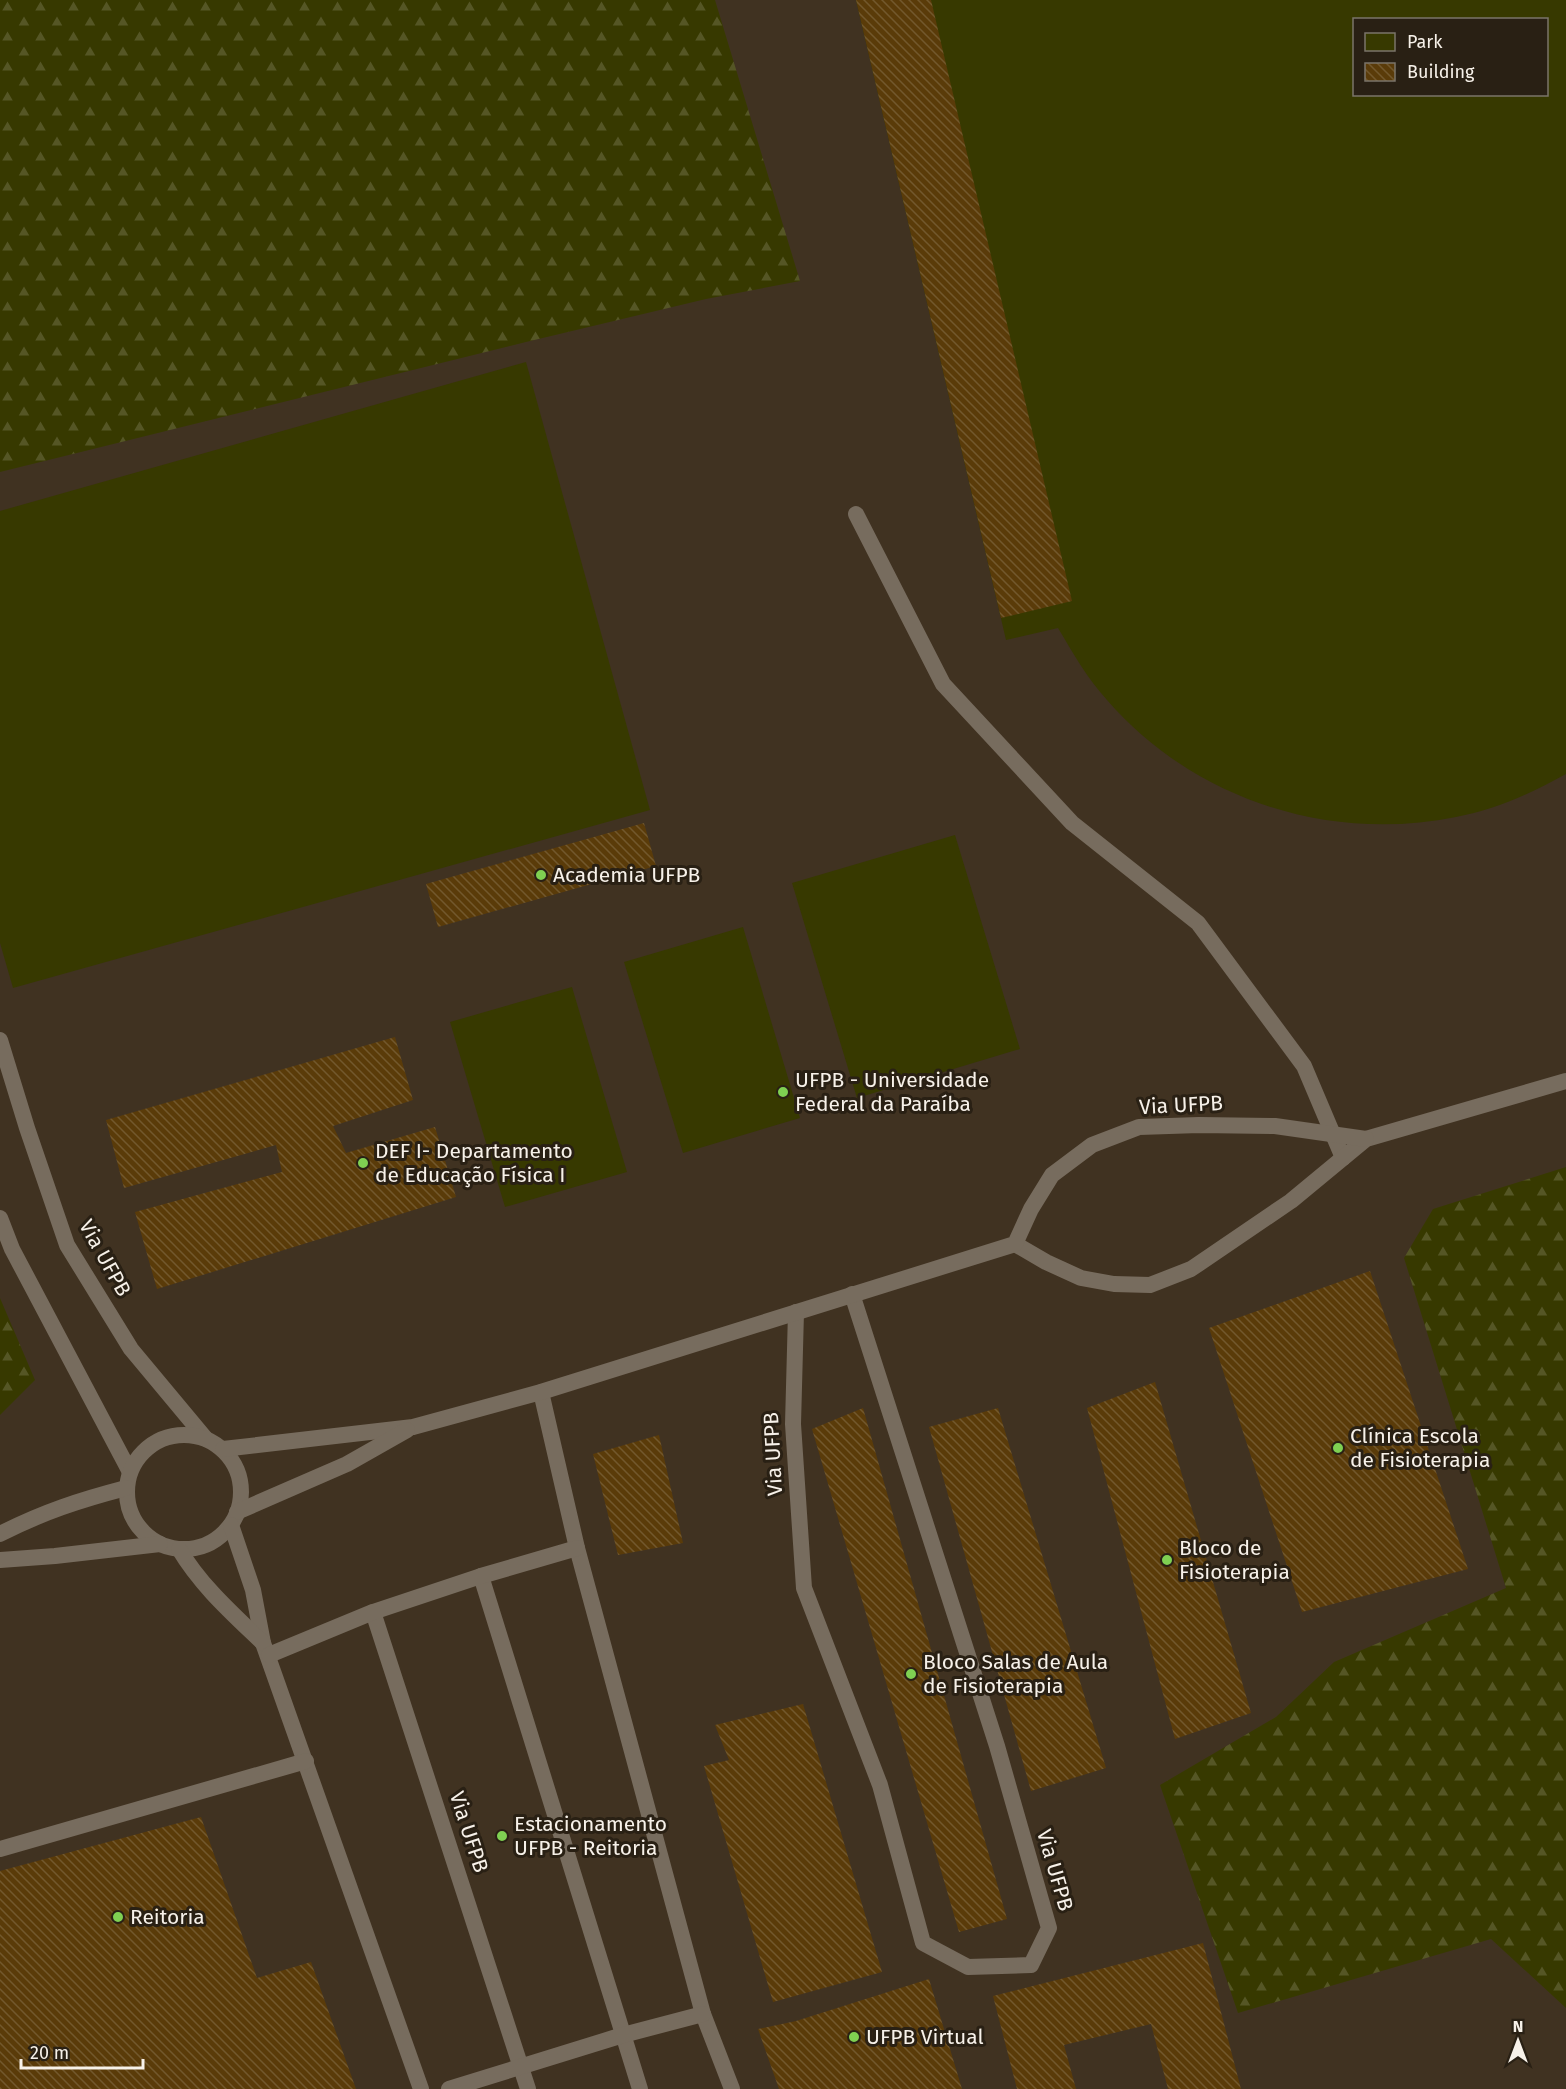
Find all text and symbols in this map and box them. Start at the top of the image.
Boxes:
legend [1353,18,1548,96]
text: Park [1407,31,1443,53]
text: Building [1407,61,1475,83]
place label: Academia UFPB [553,862,700,888]
marker: Academia UFPB [534,868,548,882]
place label: UFPB - Universidade Federal da Paraíba [795,1067,989,1117]
marker: UFPB - Universidade Federal da Paraíba [776,1085,790,1099]
street label: Via UFPB [1138,1090,1224,1120]
place label: DEF I- Departamento de Educação Física I [375,1138,573,1188]
marker: DEF I- Departamento de Educação Física I [356,1156,370,1170]
street label: Via UFPB [73,1215,137,1301]
street label: Via UFPB [758,1411,788,1497]
place label: Clínica Escola de Fisioterapia [1350,1423,1490,1473]
marker: Clínica Escola de Fisioterapia [1331,1441,1345,1455]
place label: Bloco de Fisioterapia [1179,1535,1290,1585]
marker: Bloco de Fisioterapia [1160,1553,1174,1567]
place label: Bloco Salas de Aula de Fisioterapia [923,1649,1108,1699]
marker: Bloco Salas de Aula de Fisioterapia [904,1667,918,1681]
street label: Via UFPB [444,1788,494,1876]
place label: Estacionamento UFPB - Reitoria [514,1811,667,1861]
street label: Via UFPB [1031,1826,1079,1914]
marker: Estacionamento UFPB - Reitoria [495,1829,509,1843]
place label: Reitoria [130,1904,205,1930]
marker: Reitoria [111,1910,125,1924]
north arrow [1488,2011,1548,2071]
text: N [1513,2017,1523,2036]
place label: UFPB Virtual [866,2024,984,2050]
marker: UFPB Virtual [847,2030,861,2044]
scale bar [21,2032,142,2070]
text: 20 m [30,2042,69,2064]

